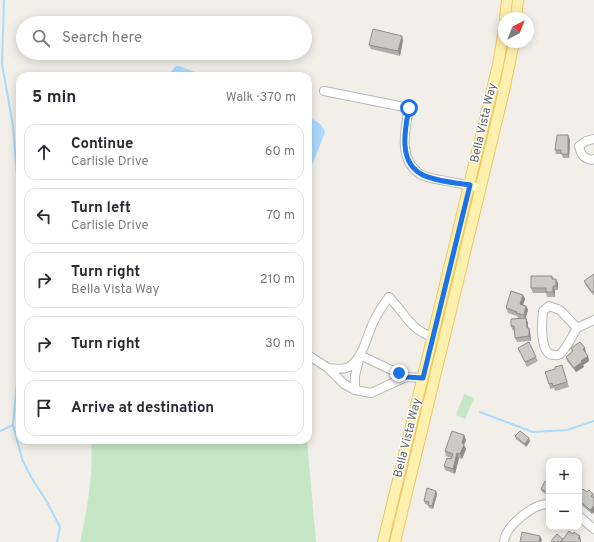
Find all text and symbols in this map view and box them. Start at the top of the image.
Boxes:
north arrow [498,12,534,48]
search box [16,16,312,60]
icon: search [30,27,52,49]
text: Search here [62,29,142,48]
street label: Bella Vista Way [467,82,501,164]
text: 5 min [32,87,76,109]
text: Walk · 370 m [226,90,296,106]
route start [400,99,418,117]
text: Continue [71,135,133,154]
icon: ahead [33,141,55,163]
text: 60 m [265,144,295,160]
text: Carlisle Drive [71,154,148,170]
text: Turn left [71,199,131,218]
icon: left [33,205,55,227]
text: 70 m [266,208,295,224]
text: Carlisle Drive [71,218,148,234]
text: Turn right [71,263,140,282]
icon: right [33,269,55,291]
text: 210 m [260,272,295,288]
text: Bella Vista Way [71,282,159,298]
icon: right [33,333,55,355]
text: Turn right [71,335,140,354]
text: 30 m [265,336,295,352]
route end [390,364,408,382]
icon: arrive [33,397,55,419]
street label: Bella Vista Way [390,397,426,479]
text: Arrive at destination [71,399,214,418]
map controls [546,458,582,530]
button: + [546,458,582,494]
button: − [546,494,582,530]

